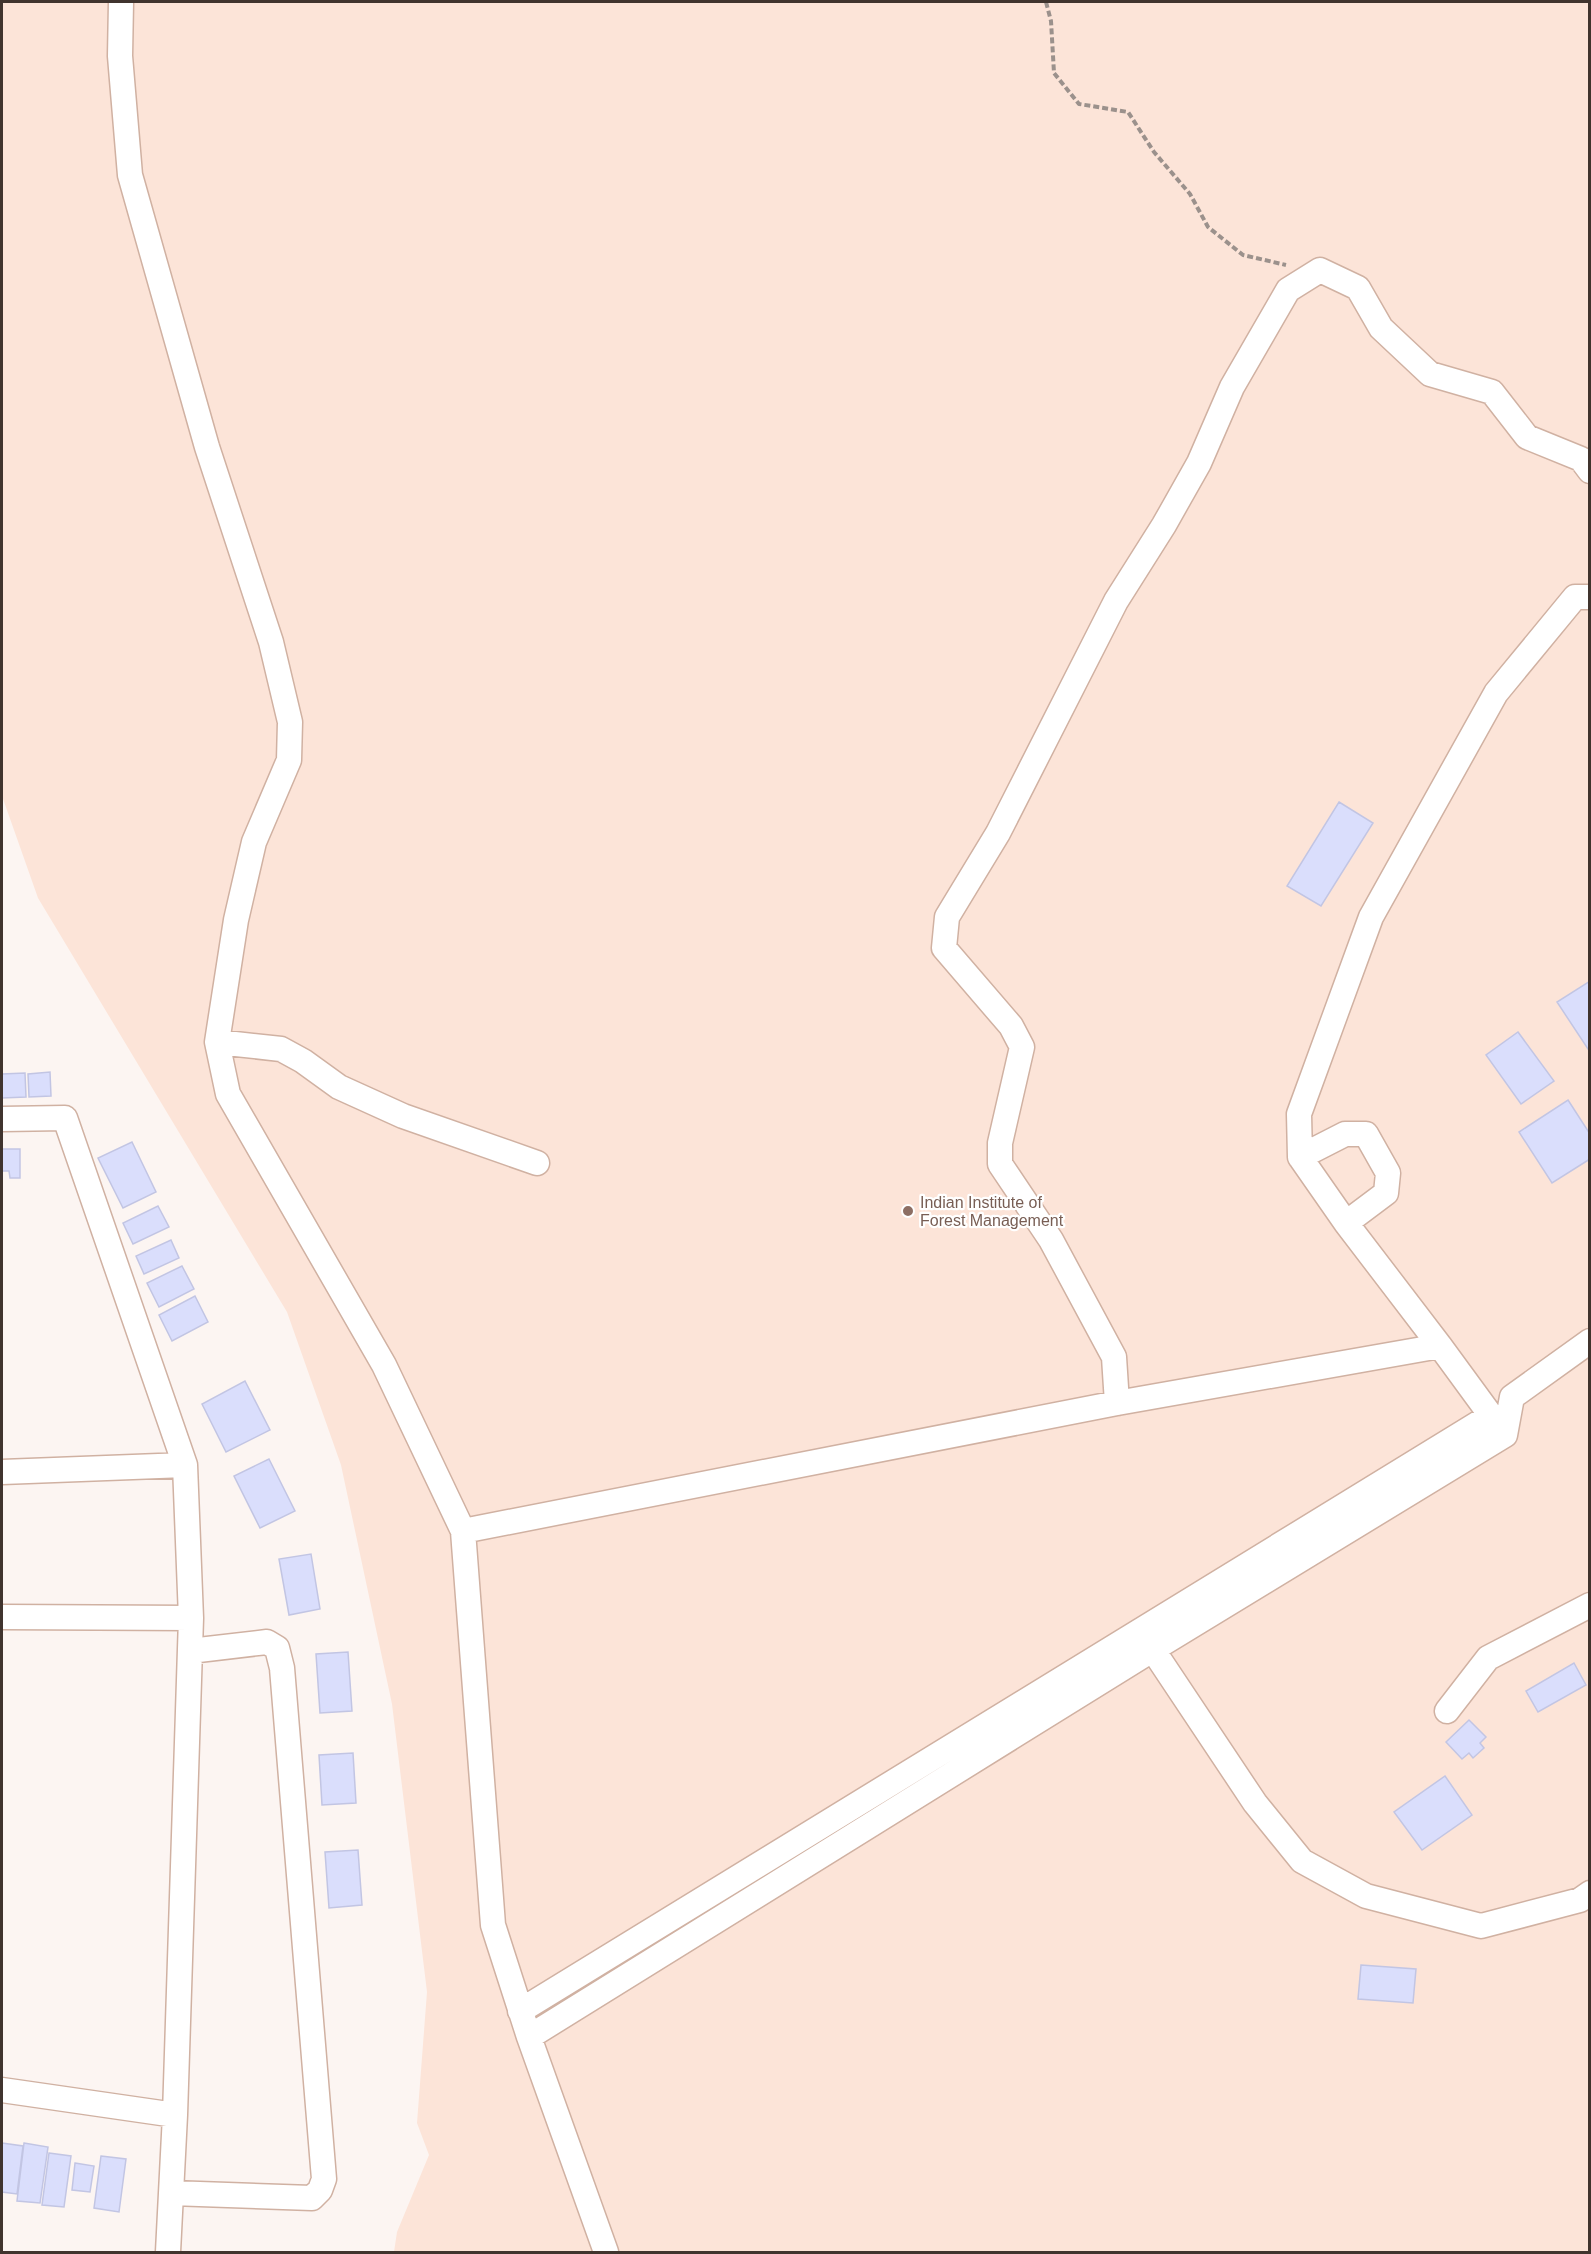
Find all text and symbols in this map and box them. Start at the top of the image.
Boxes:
place label: Indian Institute of Forest Management [920,1194,1064,1229]
marker: Indian Institute of Forest Management [901,1204,915,1218]

